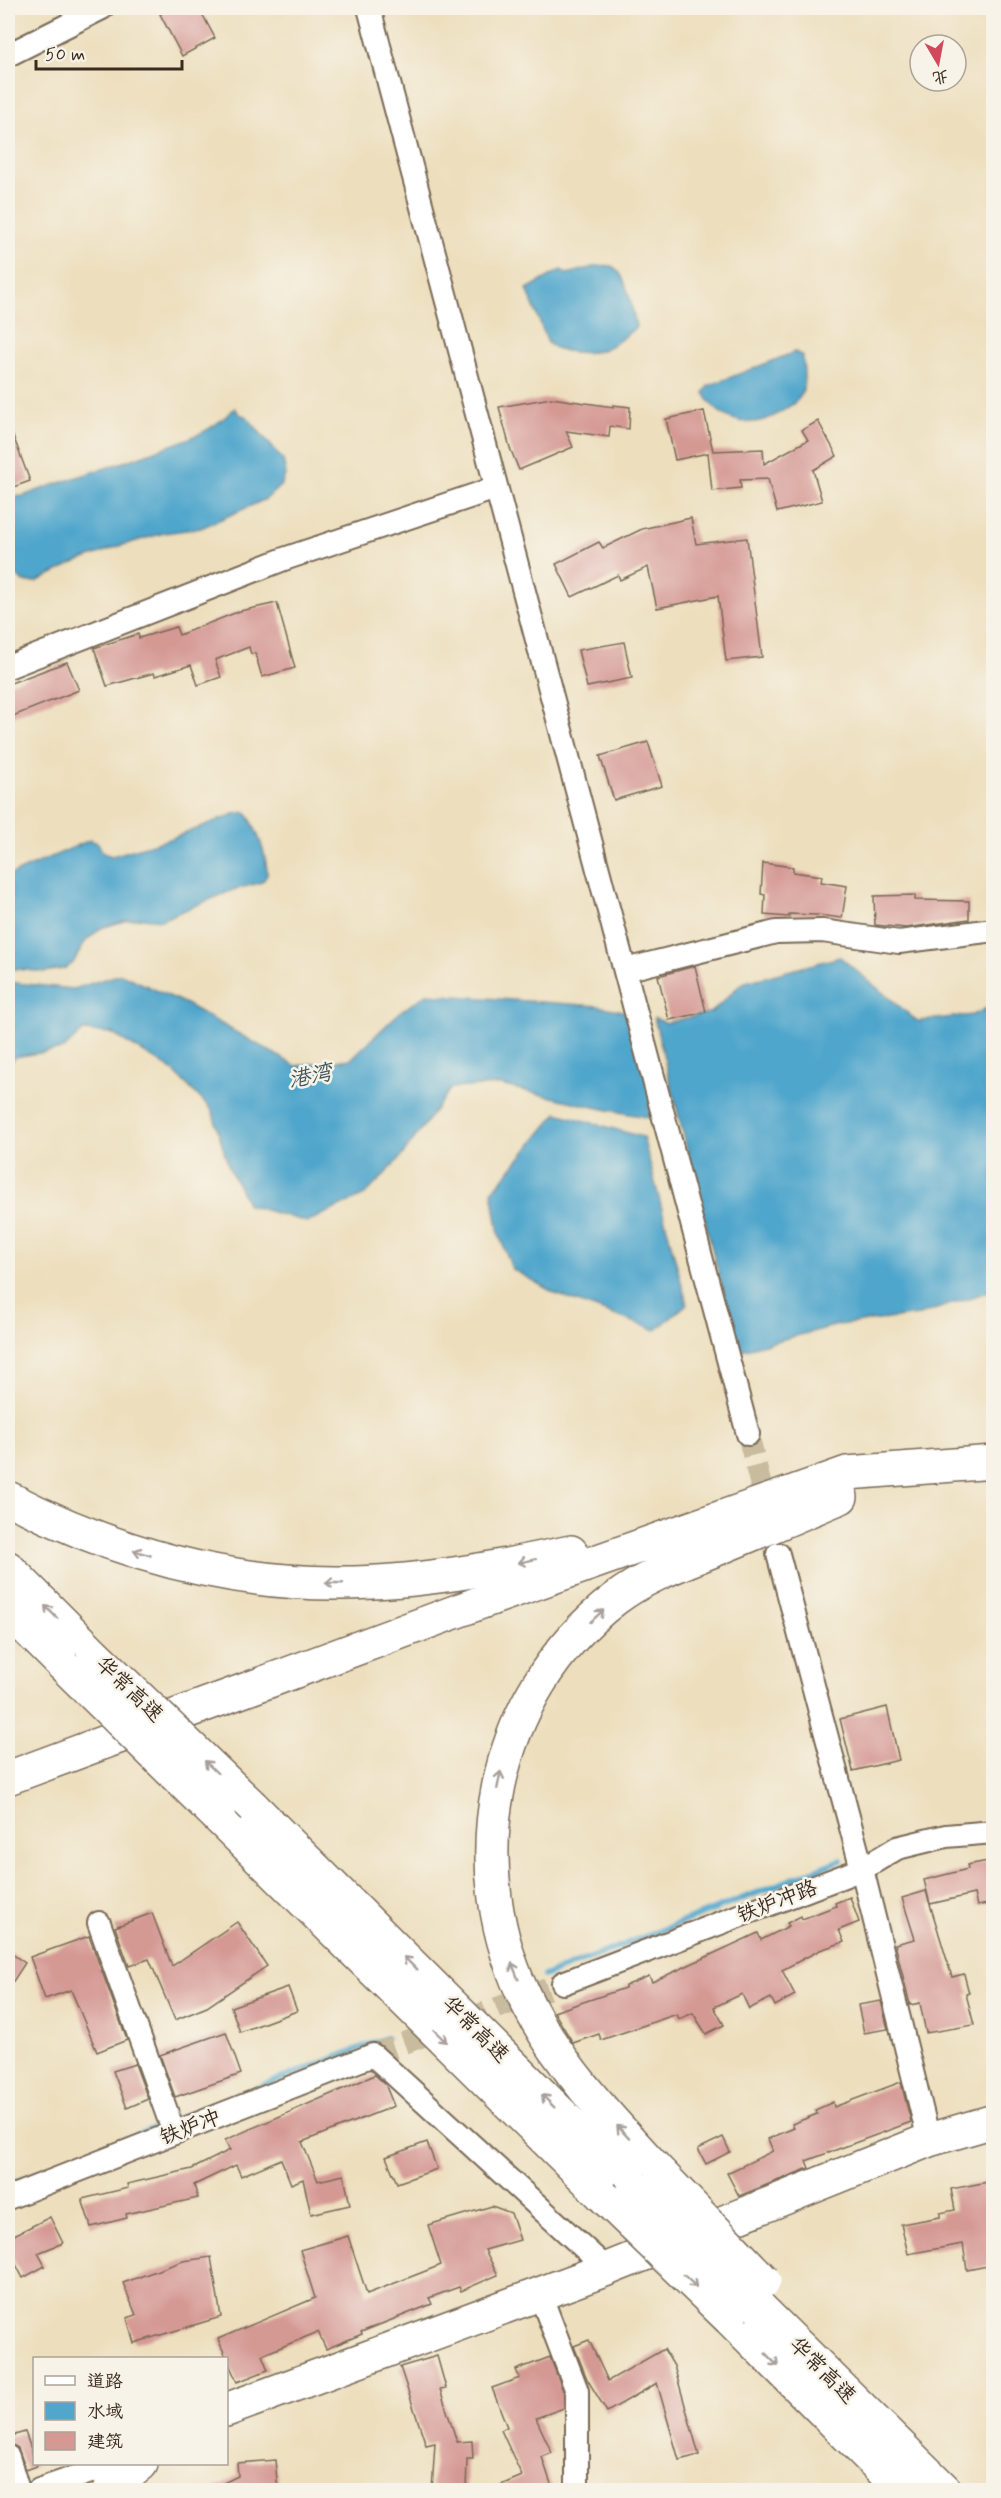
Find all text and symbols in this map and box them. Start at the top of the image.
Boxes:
scale bar [36,33,182,71]
north arrow [908,33,968,93]
text: 50 m [45,43,85,67]
text: 北 [931,65,950,88]
water label: 港湾 [286,1058,338,1095]
one-way arrow [133,1547,152,1559]
one-way arrow [518,1556,537,1568]
one-way arrow [324,1577,344,1588]
one-way arrow [44,1605,59,1620]
one-way arrow [589,1609,604,1623]
street label: 华常高速 [89,1650,169,1729]
one-way arrow [203,1760,218,1774]
one-way arrow [494,1771,505,1791]
street label: 铁炉冲路 [733,1874,822,1930]
one-way arrow [402,1956,417,1971]
one-way arrow [509,1963,520,1981]
street label: 华常高速 [436,1990,515,2069]
one-way arrow [432,2029,447,2043]
one-way arrow [541,2093,556,2108]
street label: 铁炉冲 [156,2104,225,2152]
one-way arrow [616,2125,630,2140]
one-way arrow [683,2273,698,2288]
street label: 华常高速 [783,2331,862,2410]
one-way arrow [764,2353,779,2368]
legend [33,2357,228,2465]
text: 道路 [87,2370,123,2394]
text: 水域 [87,2400,123,2424]
text: 建筑 [87,2430,123,2454]

